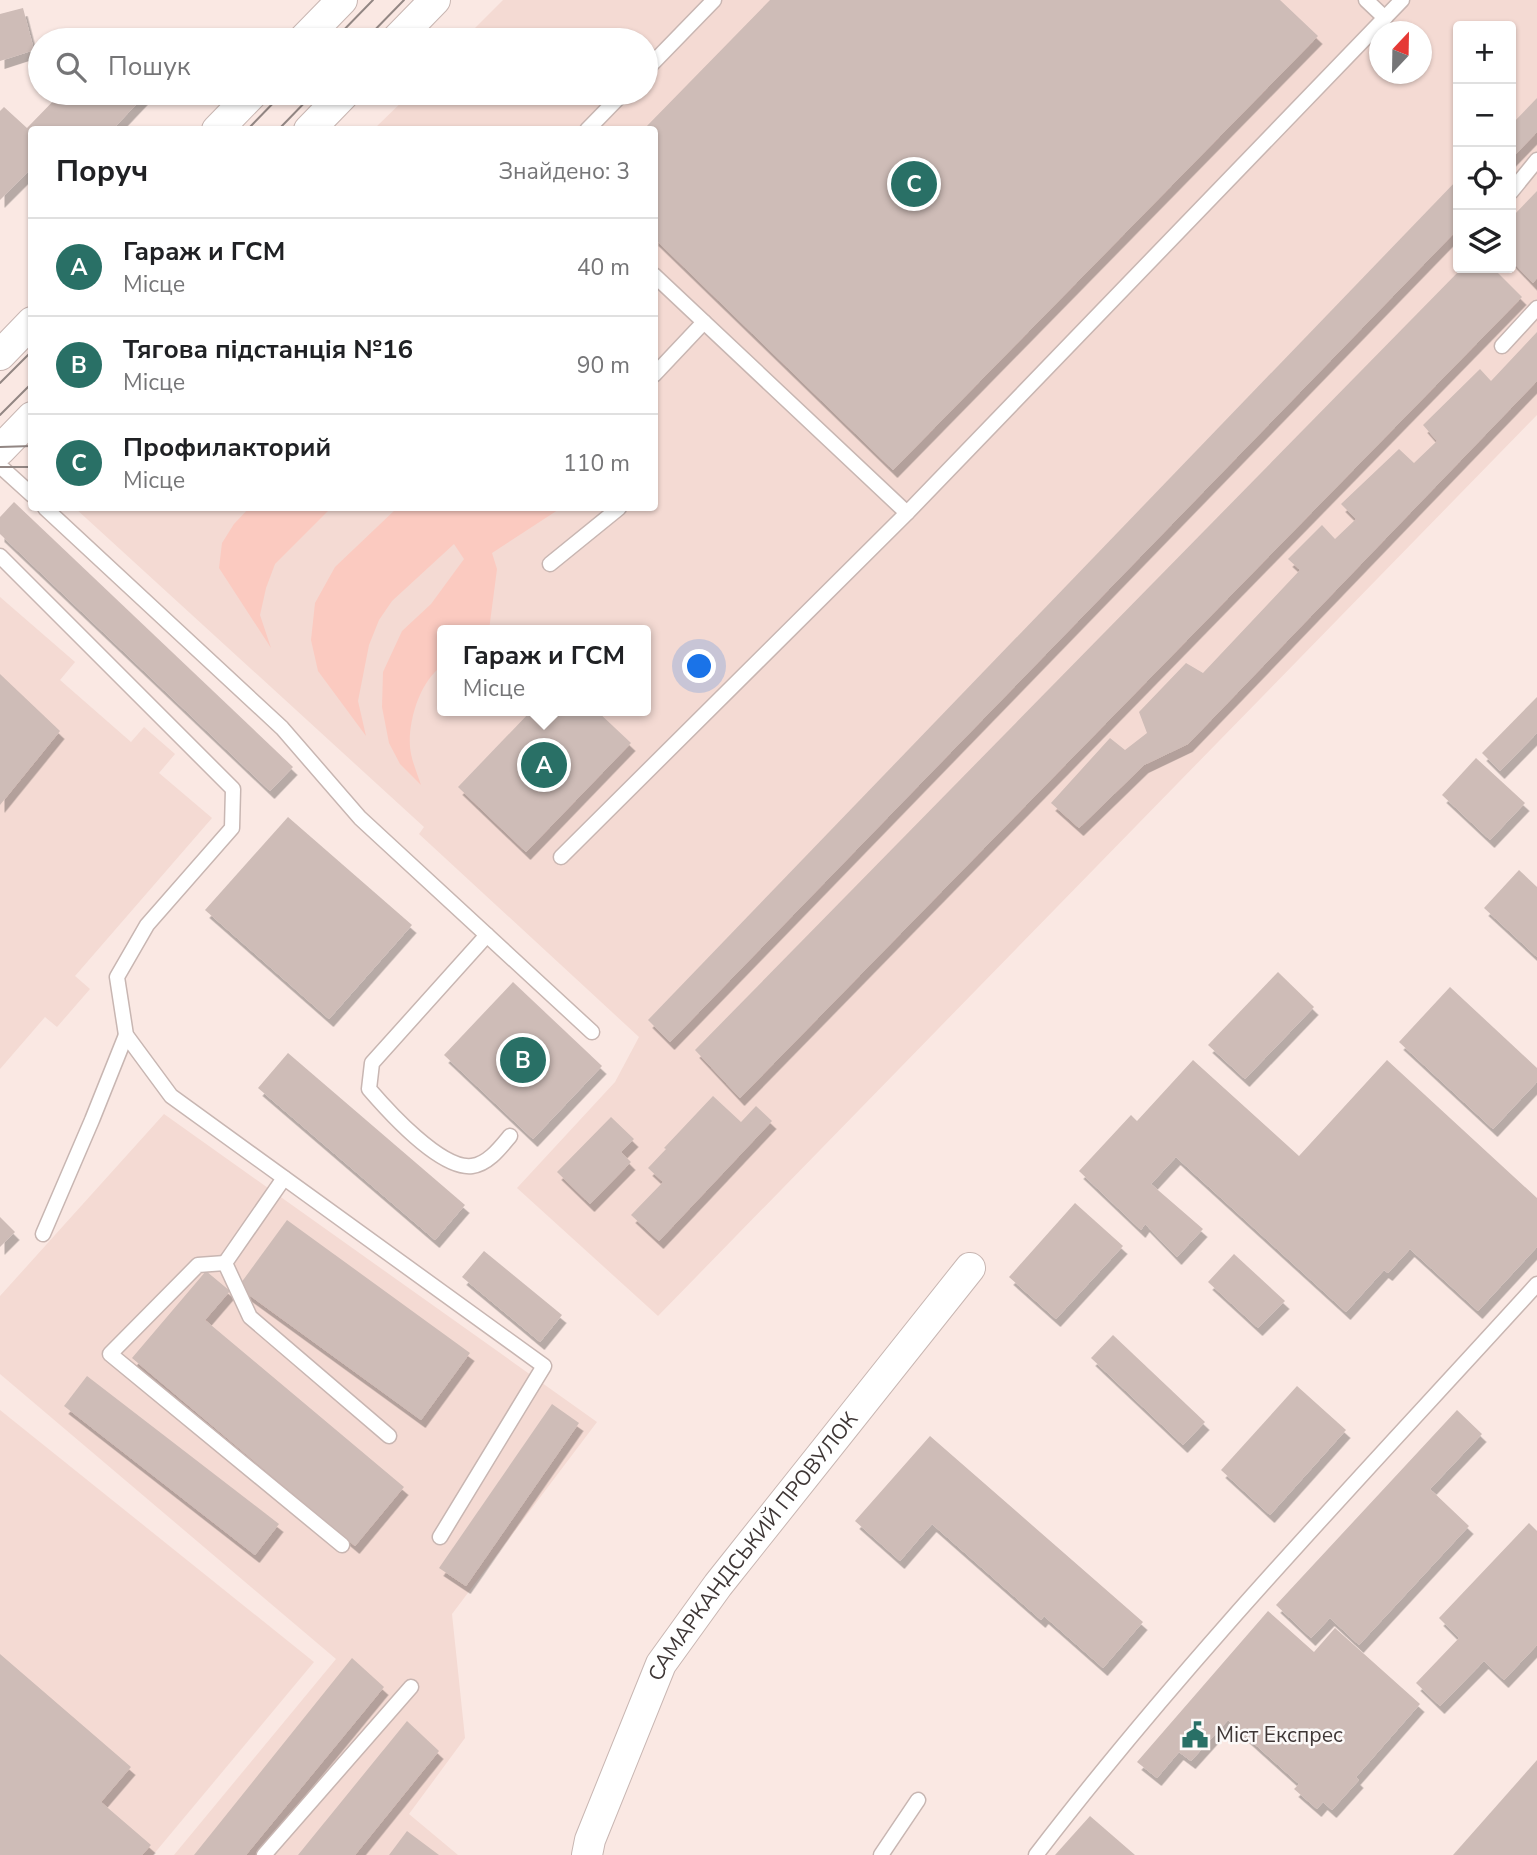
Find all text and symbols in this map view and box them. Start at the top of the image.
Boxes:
north arrow [1369,21,1432,84]
map controls [1453,21,1516,273]
button: + [1453,21,1516,84]
search box [28,28,658,105]
icon: search [52,48,90,86]
text: Пошук [108,49,190,84]
button: − [1453,84,1516,147]
button: locate [1453,147,1516,210]
text: Поруч [56,151,148,192]
text: Знайдено: 3 [498,156,630,187]
pin: C [891,158,937,210]
button: layers [1453,210,1516,273]
text: Гараж и ГСМ [123,234,285,269]
text: A [70,252,88,283]
text: 40 m [577,252,630,283]
text: Місце [123,269,185,300]
text: Тягова пiдстанцiя №16 [123,332,413,367]
text: B [71,350,87,381]
text: 90 m [577,350,630,381]
text: Місце [123,367,185,398]
text: Профилакторий [123,430,331,465]
text: C [71,448,87,479]
text: 110 m [563,448,630,479]
text: Місце [123,465,185,496]
popup [437,625,651,716]
text: Гараж и ГСМ [463,638,625,673]
your location [682,649,716,683]
text: Місце [463,673,525,704]
pin: A [521,739,567,791]
pin: B [500,1034,546,1086]
street label: САМАРКАНДСЬКИЙ ПРОВУЛОК [642,1406,865,1685]
public building icon: Міст Експрес [1180,1720,1210,1750]
place label: Міст Експрес [1216,1721,1343,1749]

